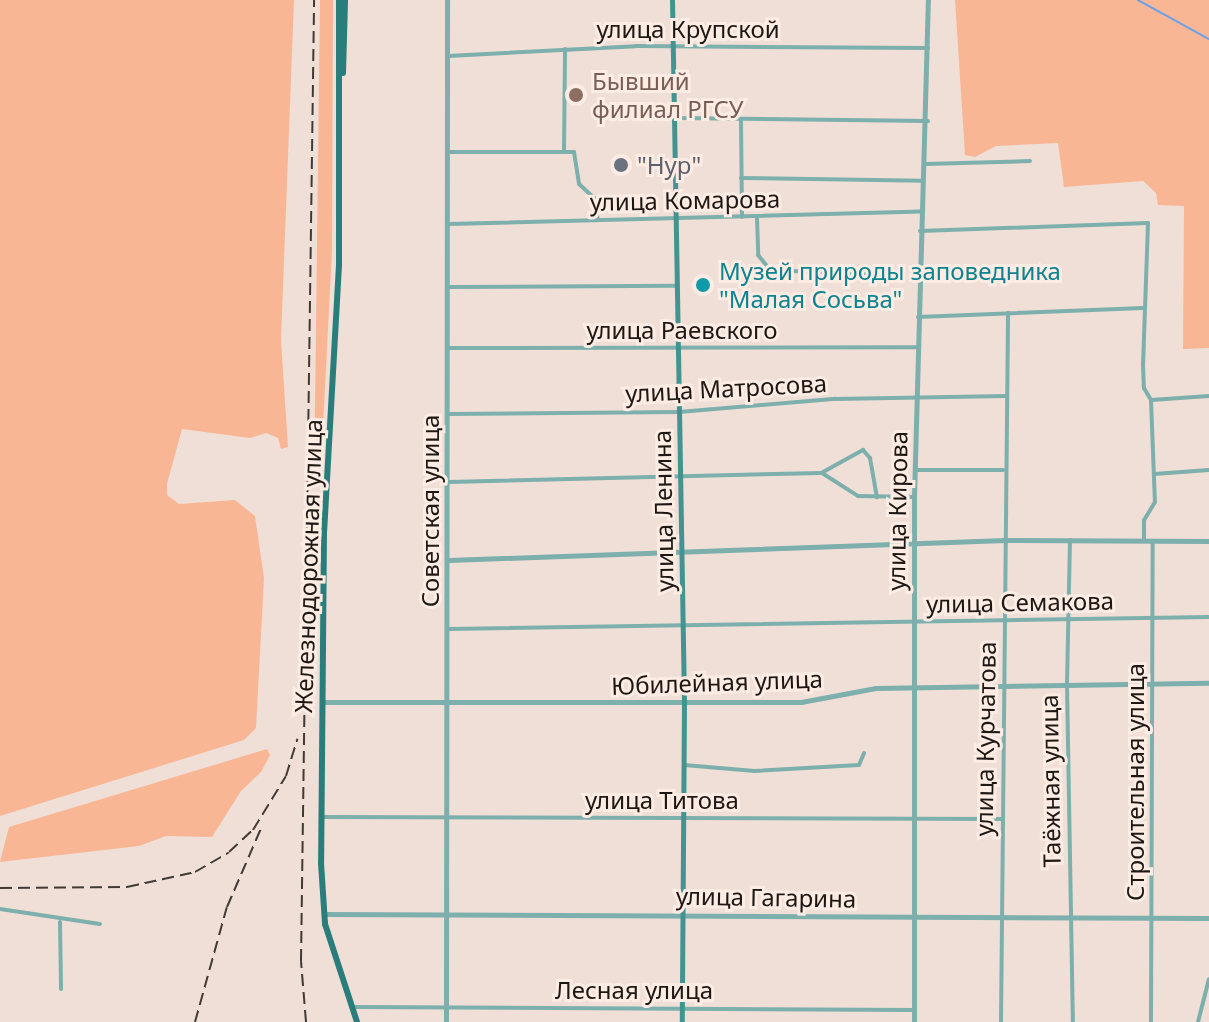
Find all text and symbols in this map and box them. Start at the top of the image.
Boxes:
street label: улица Крупской [596,15,780,43]
place label: Бывший филиал РГСУ [592,67,744,123]
marker: Бывший филиал РГСУ [567,86,585,104]
place label: "Нур" [637,151,701,179]
marker: "Нур" [612,156,630,174]
street label: улица Комарова [589,184,781,216]
place label: Музей природы заповедника "Малая Сосьва" [719,257,1061,313]
marker: Музей природы заповедника "Малая Сосьва" [694,276,712,294]
street label: улица Раевского [586,316,778,344]
street label: улица Матросова [624,368,828,408]
street label: Советская улица [416,415,444,607]
street label: Железнодорожная улица [288,419,328,713]
street label: улица Ленина [647,430,679,592]
street label: улица Кирова [881,431,913,591]
street label: улица Семакова [926,586,1114,618]
street label: улица Курчатова [969,641,1001,837]
street label: Строительная улица [1121,663,1149,901]
street label: Юбилейная улица [611,664,823,700]
street label: Таёжная улица [1034,694,1066,868]
street label: улица Титова [585,786,739,814]
street label: улица Гагарина [676,881,856,913]
street label: Лесная улица [555,976,713,1004]

